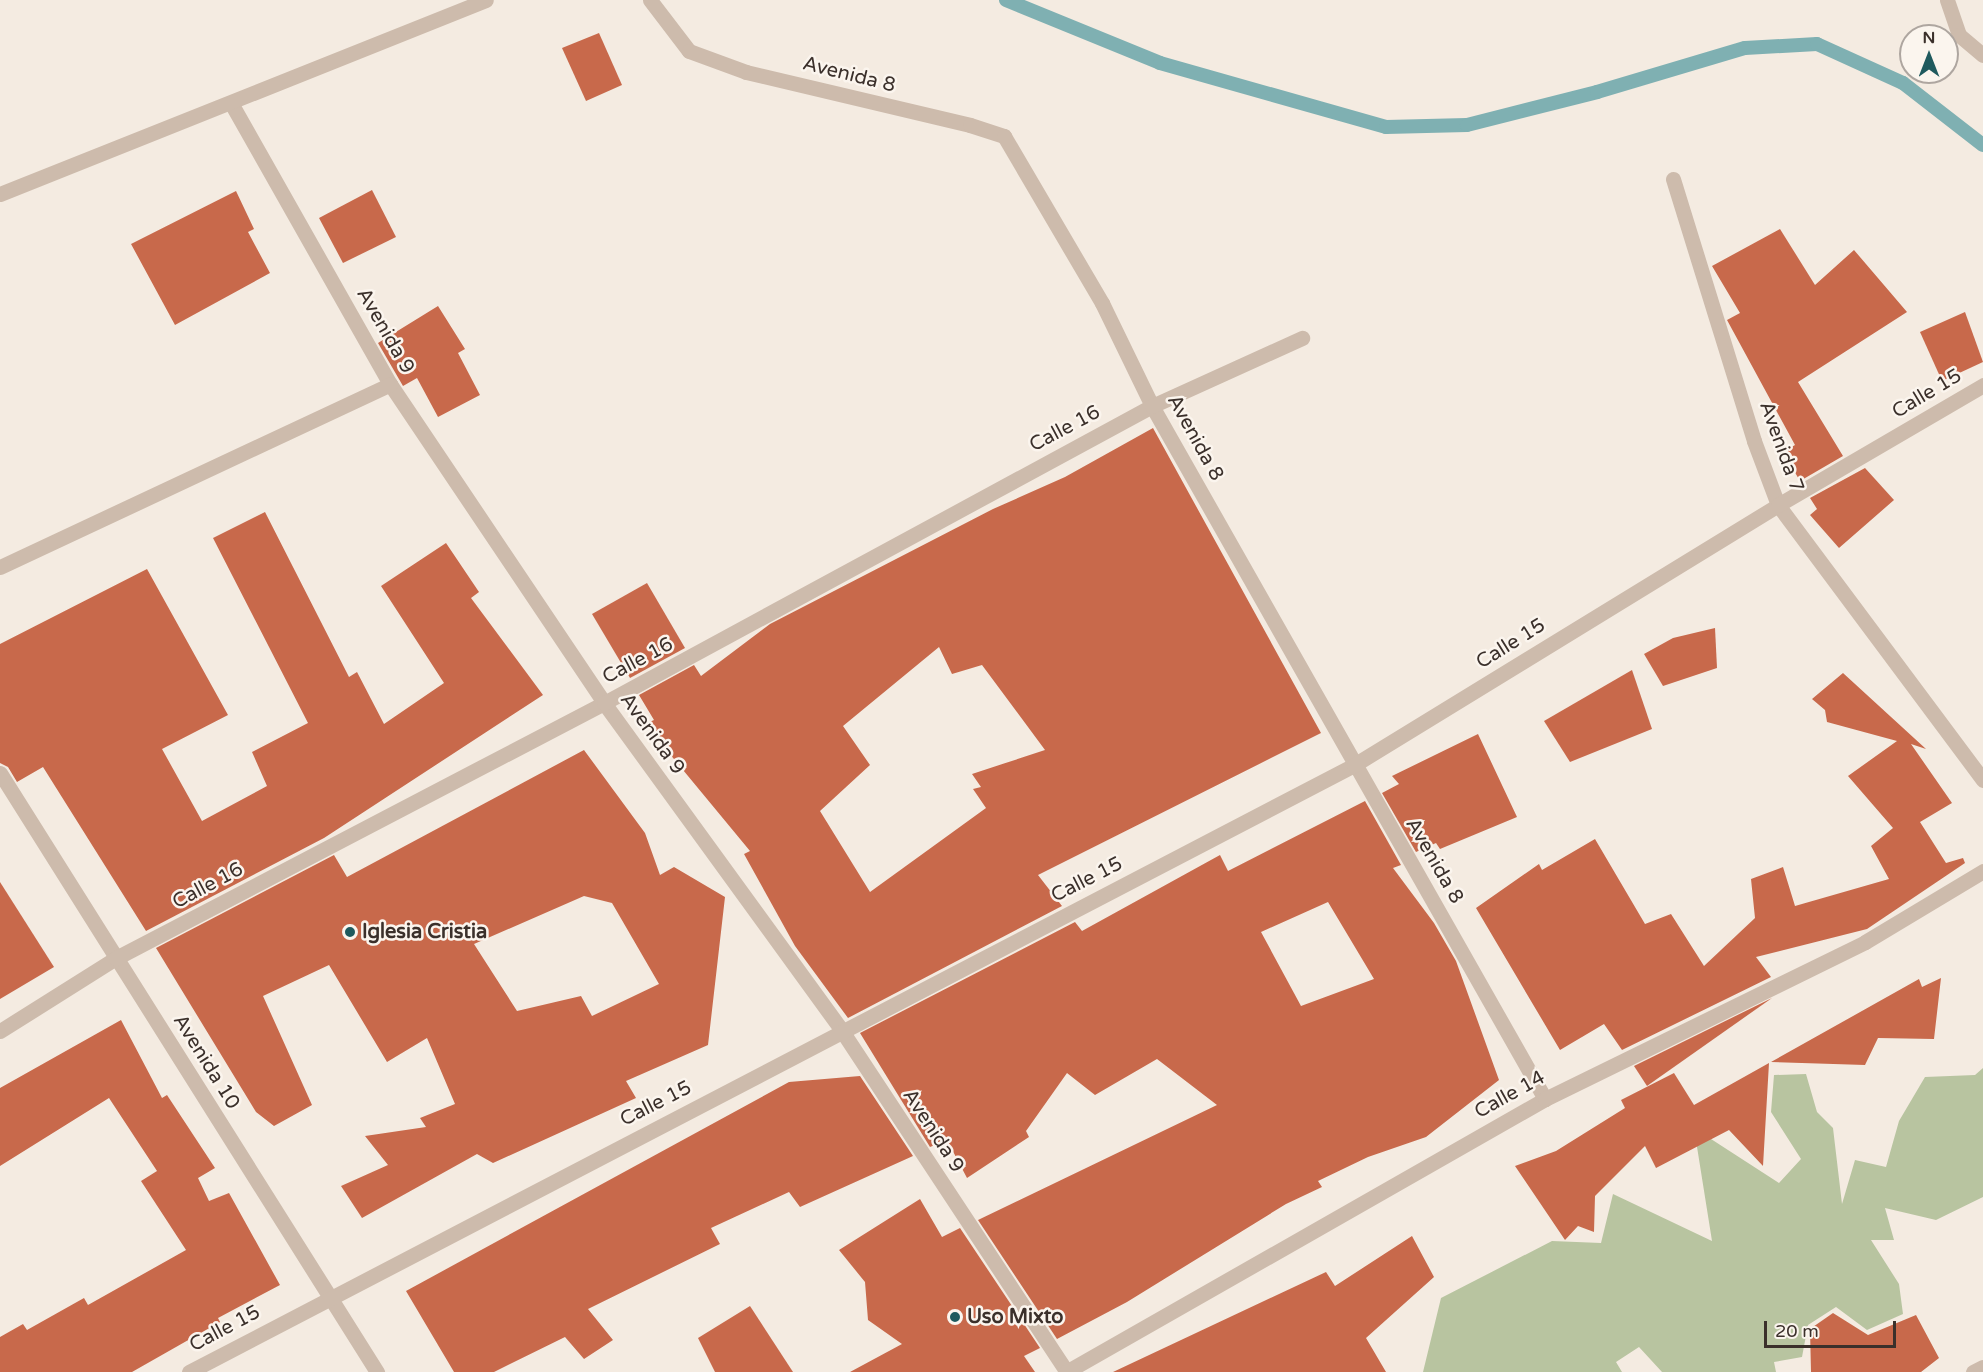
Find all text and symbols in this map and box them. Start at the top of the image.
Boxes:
north arrow [1899,24,1959,84]
text: N [1923,28,1935,48]
street label: Avenida 8 [800,52,898,98]
street label: Avenida 9 [351,284,419,378]
street label: Calle 15 [1888,364,1966,424]
street label: Avenida 8 [1162,391,1228,485]
street label: Avenida 7 [1754,398,1808,496]
street label: Calle 16 [1025,400,1105,458]
street label: Calle 15 [1472,613,1550,675]
street label: Calle 16 [598,632,678,690]
street label: Avenida 9 [614,689,690,779]
street label: Avenida 8 [1400,814,1468,908]
street label: Calle 15 [1047,852,1127,908]
street label: Calle 16 [168,857,248,915]
place label: Iglesia Cristia [362,920,487,944]
marker: Iglesia Cristia [343,925,357,939]
street label: Avenida 10 [167,1010,245,1114]
street label: Calle 14 [1471,1066,1549,1124]
street label: Calle 15 [616,1076,696,1132]
street label: Avenida 9 [897,1085,969,1177]
street label: Calle 15 [185,1300,265,1358]
place label: Uso Mixto [967,1305,1063,1329]
scale bar [1767,1309,1899,1347]
marker: Uso Mixto [948,1310,962,1324]
text: 20 m [1775,1320,1819,1342]

